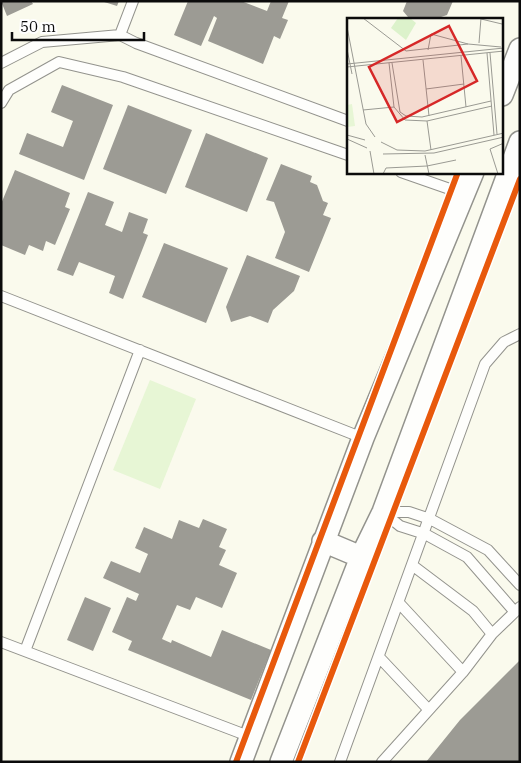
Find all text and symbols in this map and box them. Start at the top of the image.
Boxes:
scale bar [12,10,145,42]
text: 50 m [20,17,56,36]
inset map [347,18,504,174]

